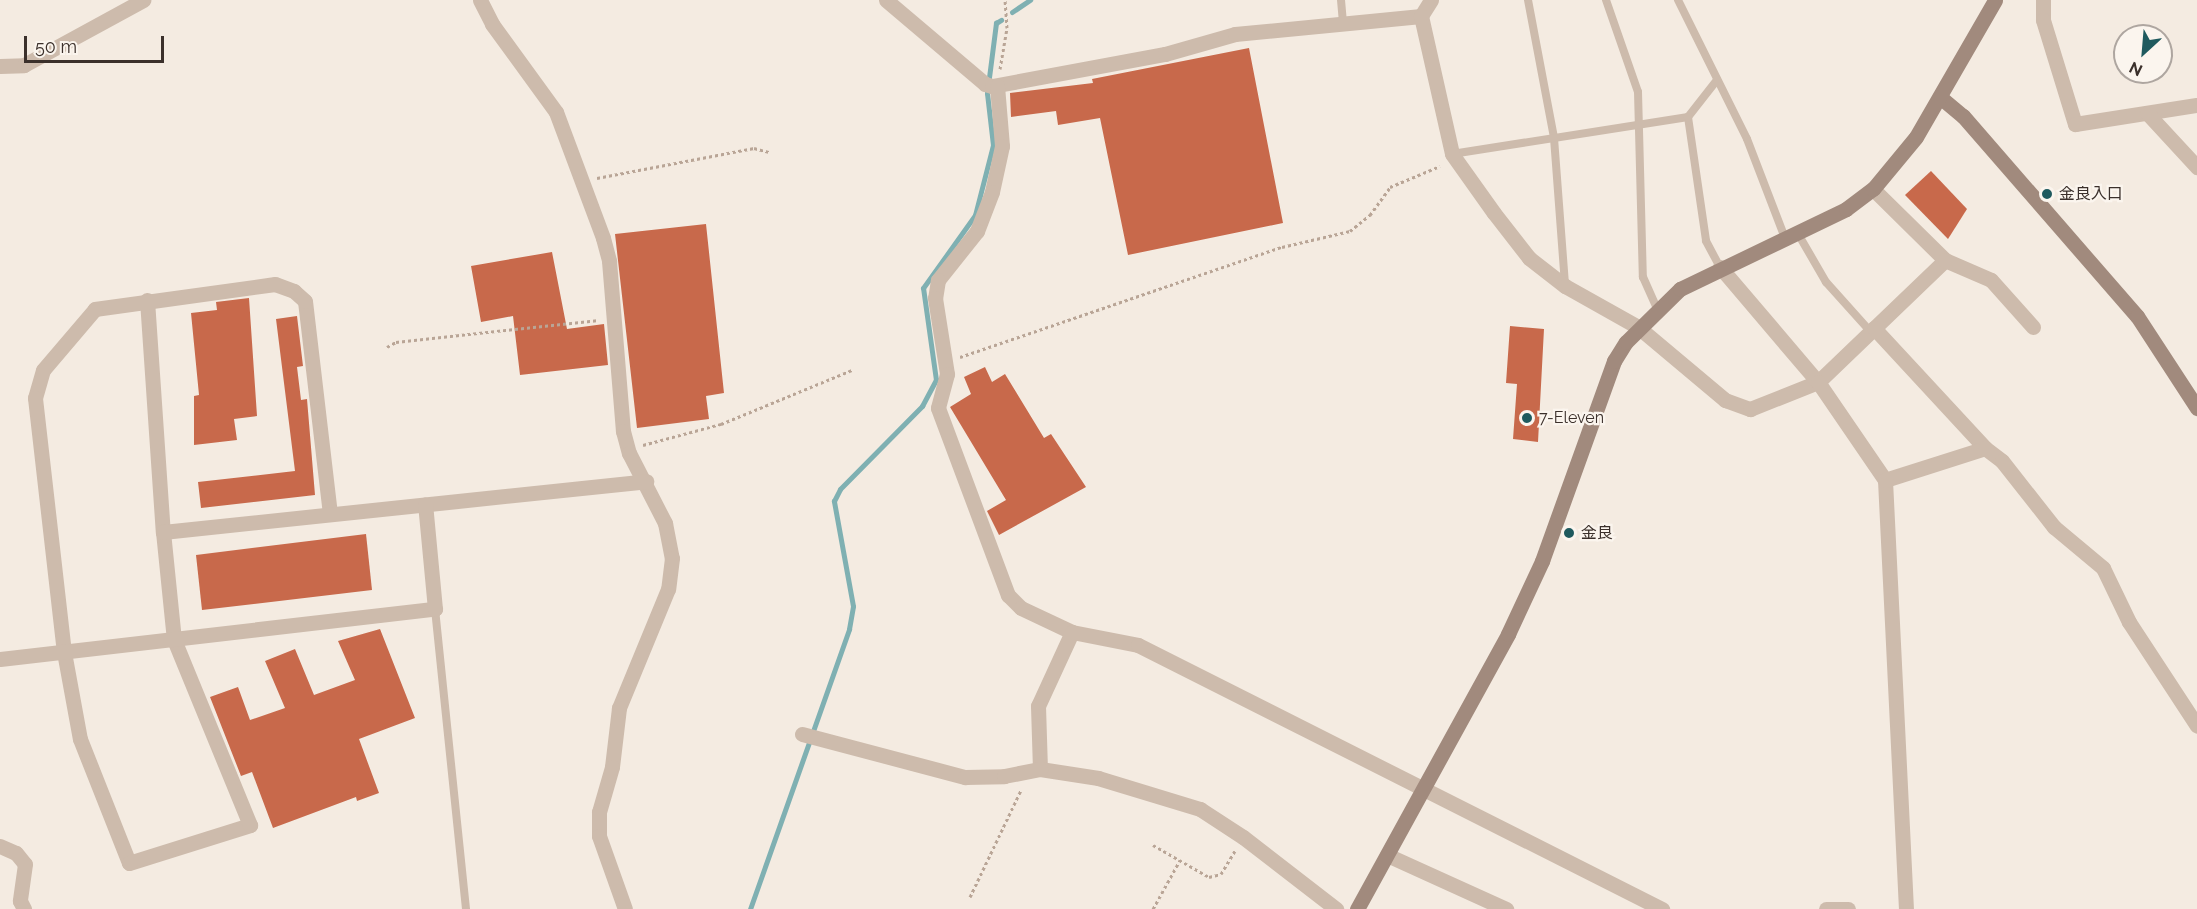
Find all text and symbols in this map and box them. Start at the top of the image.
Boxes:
scale bar [27,24,166,62]
north arrow [2113,24,2173,84]
text: 50 m [35,36,77,57]
text: N [2126,58,2145,80]
place label: 金良入口 [2059,184,2123,204]
marker: 金良入口 [2040,187,2054,201]
place label: 7-Eleven [1539,408,1604,428]
marker: 7-Eleven [1520,411,1534,425]
place label: 金良 [1581,523,1613,543]
marker: 金良 [1562,526,1576,540]

